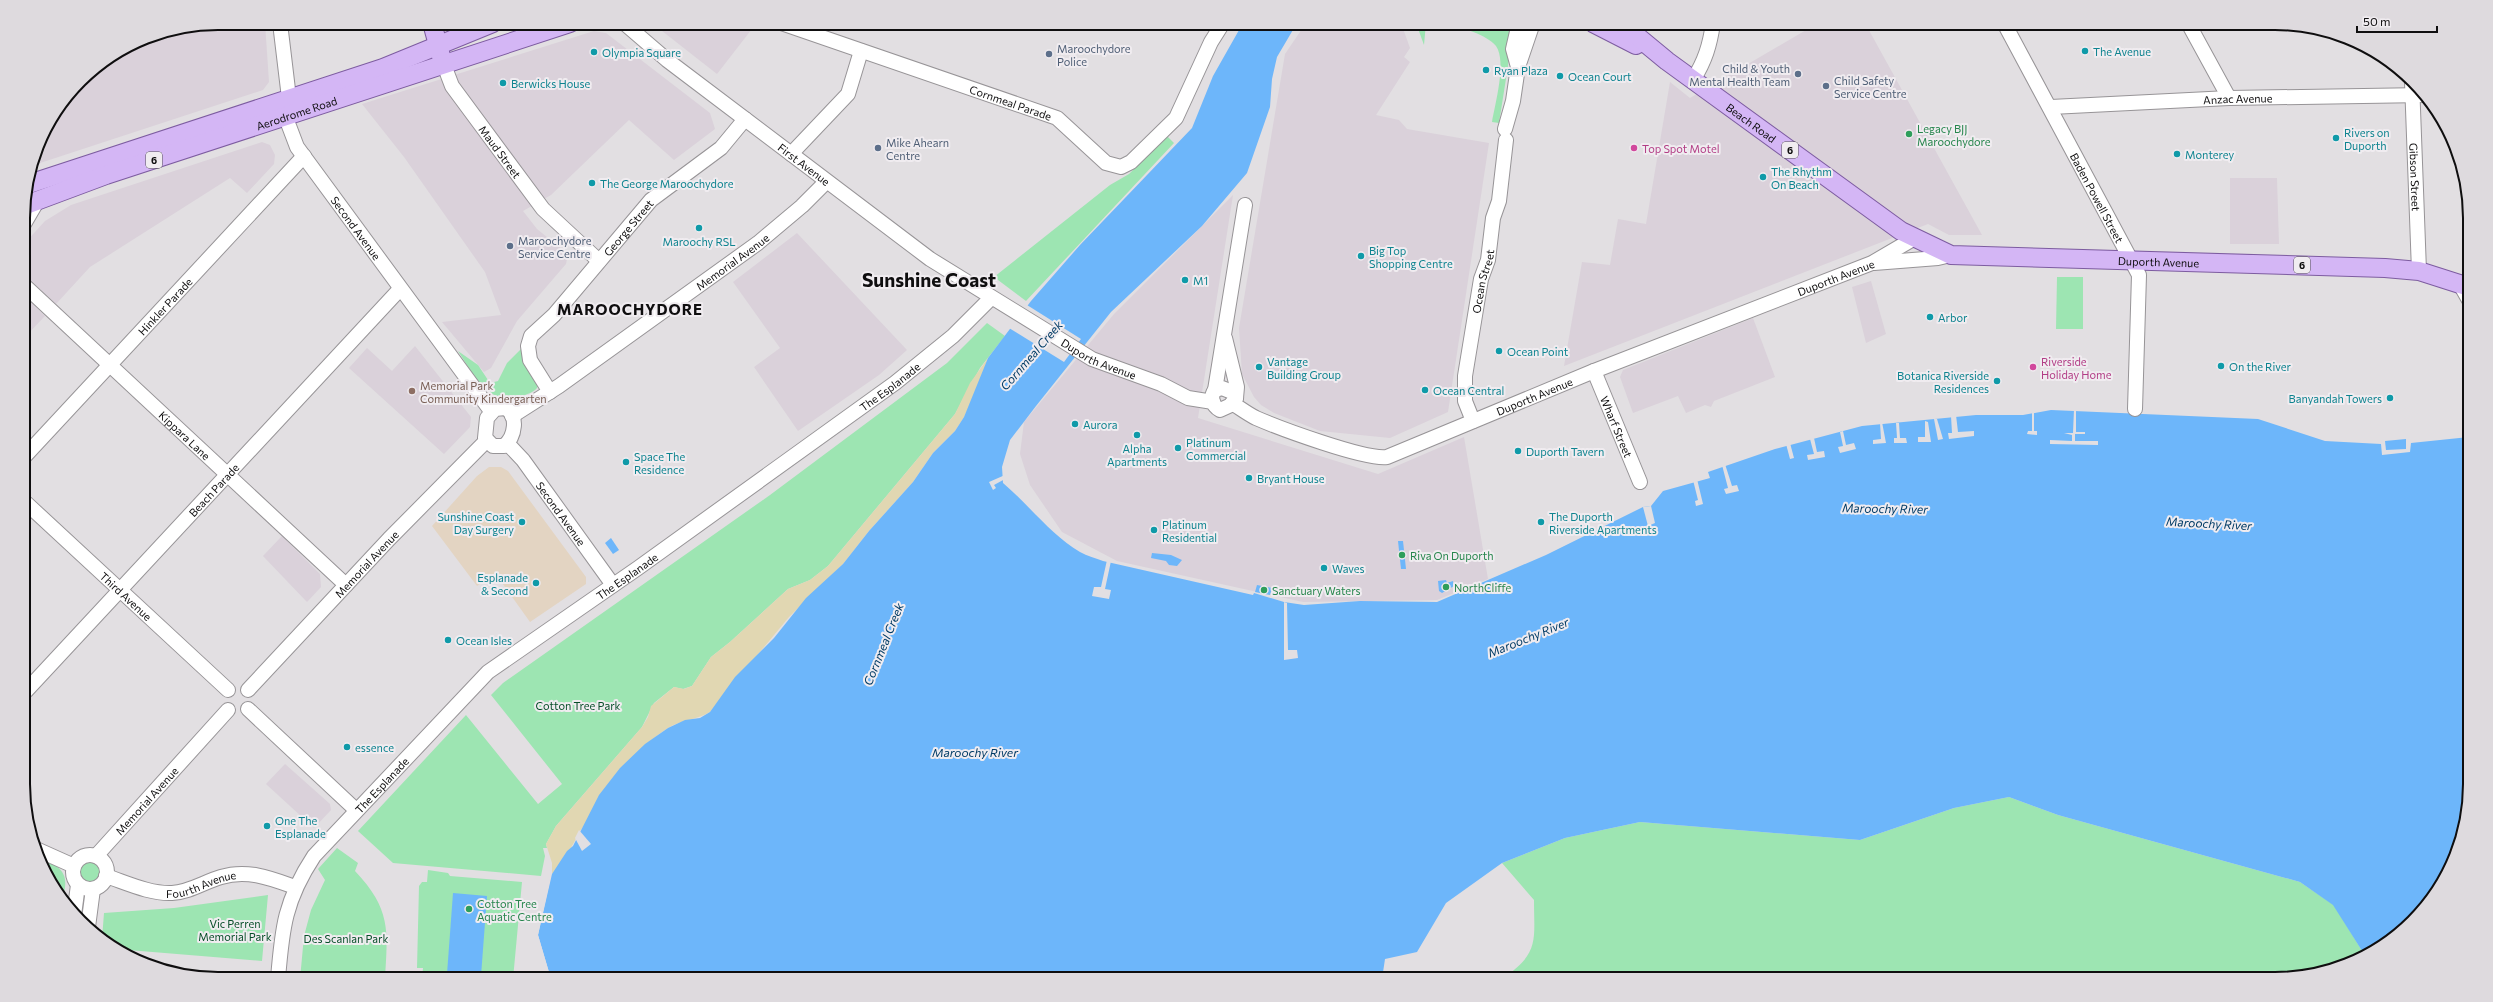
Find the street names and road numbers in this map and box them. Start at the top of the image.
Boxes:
street label: Cornmeal Parade [968,82,1054,122]
street label: Anzac Avenue [2203,91,2273,106]
street label: Aerodrome Road [254,93,339,132]
street label: Beach Road [1724,100,1779,145]
street label: Maud Street [477,123,524,181]
street label: First Avenue [776,140,833,188]
road number: 6 [1782,142,1798,158]
street label: Gibson Street [2408,142,2423,212]
street label: Baden Powell Street [2068,150,2127,245]
road number: 6 [146,152,162,168]
street label: Second Avenue [329,193,384,262]
street label: George Street [600,196,656,258]
street label: Memorial Avenue [693,230,771,292]
street label: Ocean Street [1469,248,1496,314]
street label: Duporth Avenue [2118,254,2200,269]
street label: Duporth Avenue [1795,256,1876,298]
road number: 6 [2294,257,2310,273]
street label: Hinkler Parade [135,274,194,337]
street label: Duporth Avenue [1059,335,1138,381]
street label: The Esplanade [857,359,922,413]
street label: Duporth Avenue [1494,374,1574,417]
street label: Wharf Street [1598,394,1636,460]
street label: Kippara Lane [157,408,213,462]
street label: Beach Parade [186,460,241,519]
street label: Second Avenue [534,479,589,548]
street label: Memorial Avenue [332,527,401,600]
street label: The Esplanade [593,550,660,602]
street label: Third Avenue [98,569,155,623]
street label: The Esplanade [352,754,411,815]
street label: Memorial Avenue [112,764,180,837]
street label: Fourth Avenue [166,868,237,900]

